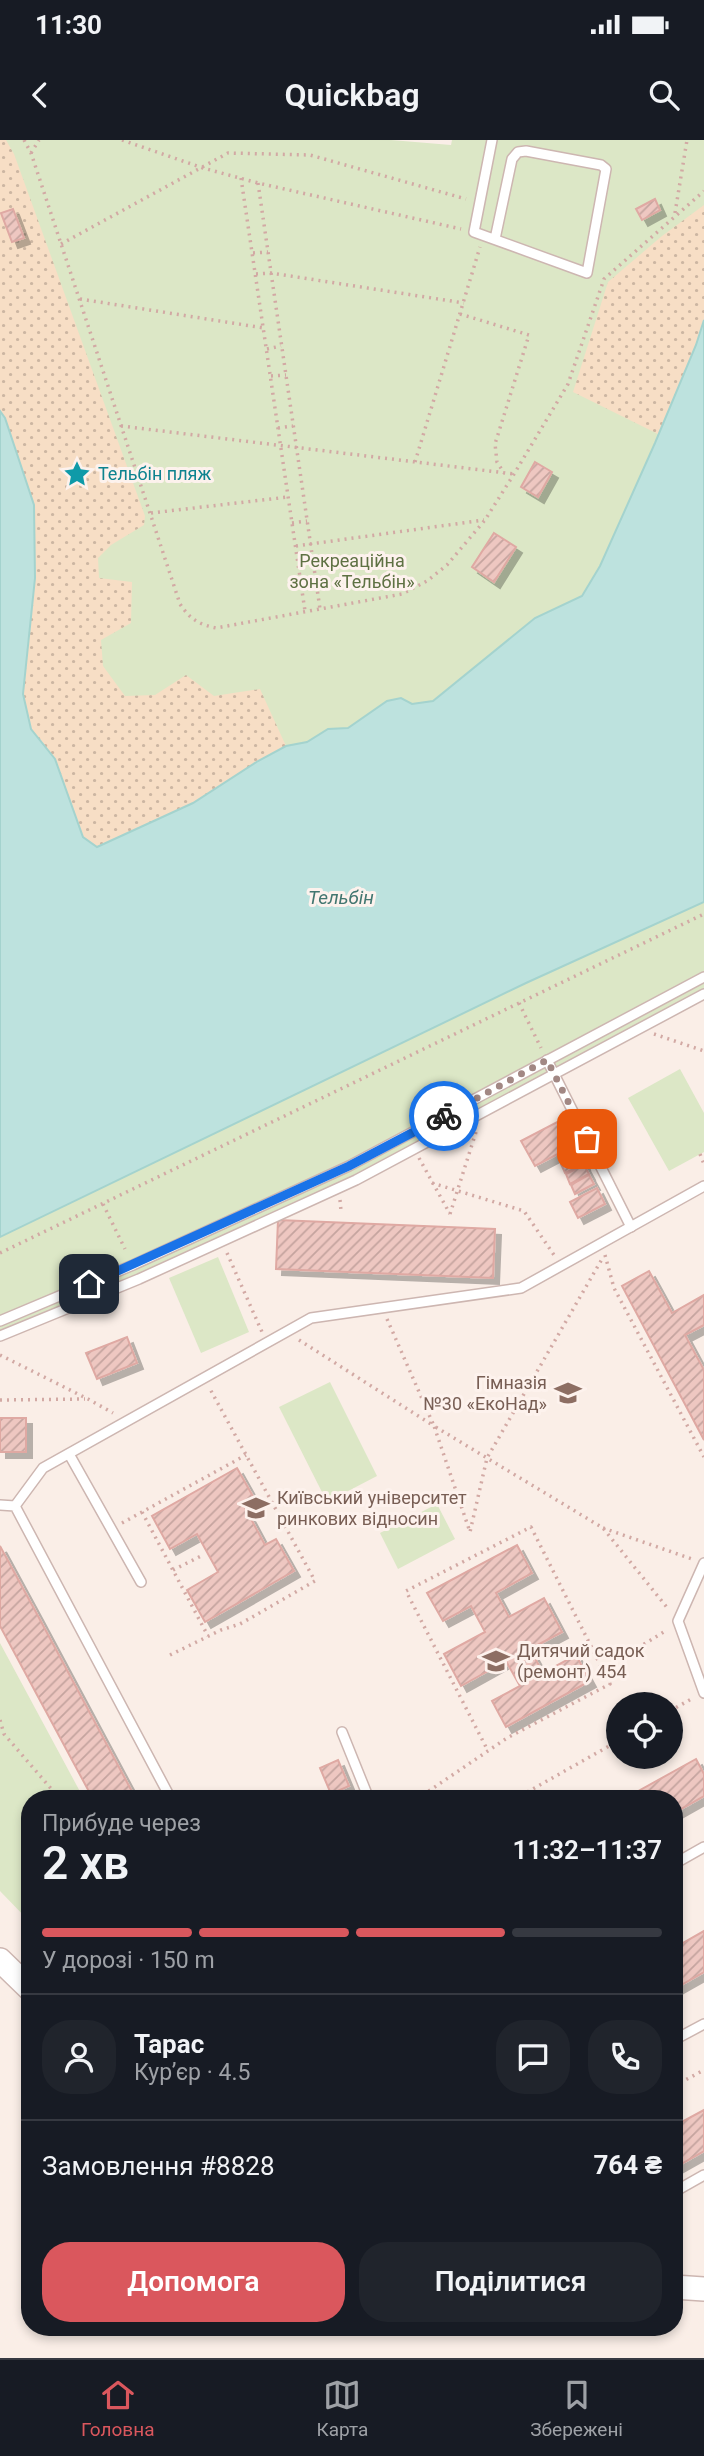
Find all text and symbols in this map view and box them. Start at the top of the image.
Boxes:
text: 11:30 [35,10,102,40]
icon: back [21,76,59,114]
text: Quickbag [284,76,420,114]
icon: search [645,76,683,114]
place icon: Тельбін пляж [62,459,92,489]
place label: Тельбін пляж [98,463,211,484]
park label: Рекреаційна зона «Тельбін» [289,550,415,592]
water label: Тельбін [308,886,374,909]
courier [409,1081,479,1151]
icon: bike [425,1097,463,1135]
pin [557,1109,617,1169]
icon: bag [568,1120,606,1158]
pin [59,1254,119,1314]
icon: home [70,1265,108,1303]
place label: Гімназія №30 «ЕкоНад» [423,1372,547,1414]
school or university icon: Гімназія №30 «ЕкоНад» [553,1378,583,1408]
place label: Київський університет ринкових відносин [277,1487,467,1529]
school or university icon: Київський університет ринкових відносин [241,1493,271,1523]
place label: Дитячий садок (ремонт) 454 [517,1640,645,1683]
school or university icon: Дитячий садок (ремонт) 454 [481,1646,511,1676]
map controls [606,1692,683,1769]
button: locate [606,1692,683,1769]
text: Прибуде через [42,1810,201,1837]
text: 11:32–11:37 [512,1835,662,1865]
text: 2 хв [42,1836,129,1890]
text: У дорозі · 150 m [42,1947,215,1974]
button: person [42,2020,116,2094]
button: chat [496,2020,570,2094]
button: phone [588,2020,662,2094]
text: Тарас [134,2029,204,2059]
text: Кур’єр · 4.5 [134,2059,250,2086]
text: 764 ₴ [593,2150,662,2180]
text: Замовлення #8828 [42,2151,275,2181]
button: Допомога [42,2242,345,2322]
button: Поділитися [359,2242,662,2322]
tab: Головна [81,2376,155,2441]
tab: Карта [317,2376,368,2441]
tab: Збережені [530,2376,623,2441]

